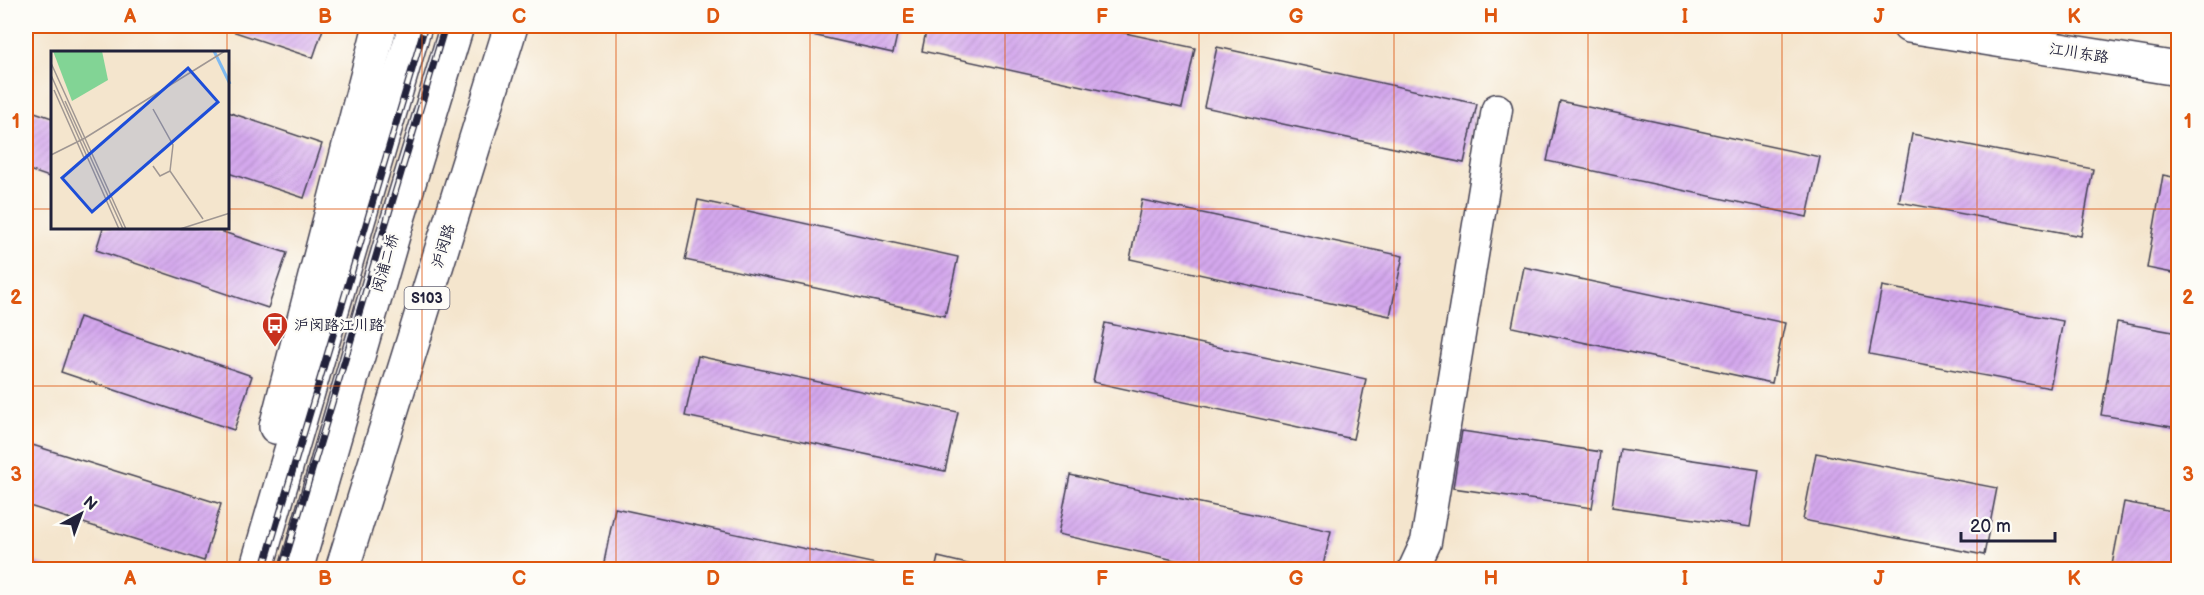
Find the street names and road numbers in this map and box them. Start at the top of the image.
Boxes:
street label: 江川东路 [2048,39,2110,68]
street label: 沪闵路 [428,222,459,270]
street label: 闵浦二桥 [368,232,403,295]
road number: S103 [404,287,450,309]

